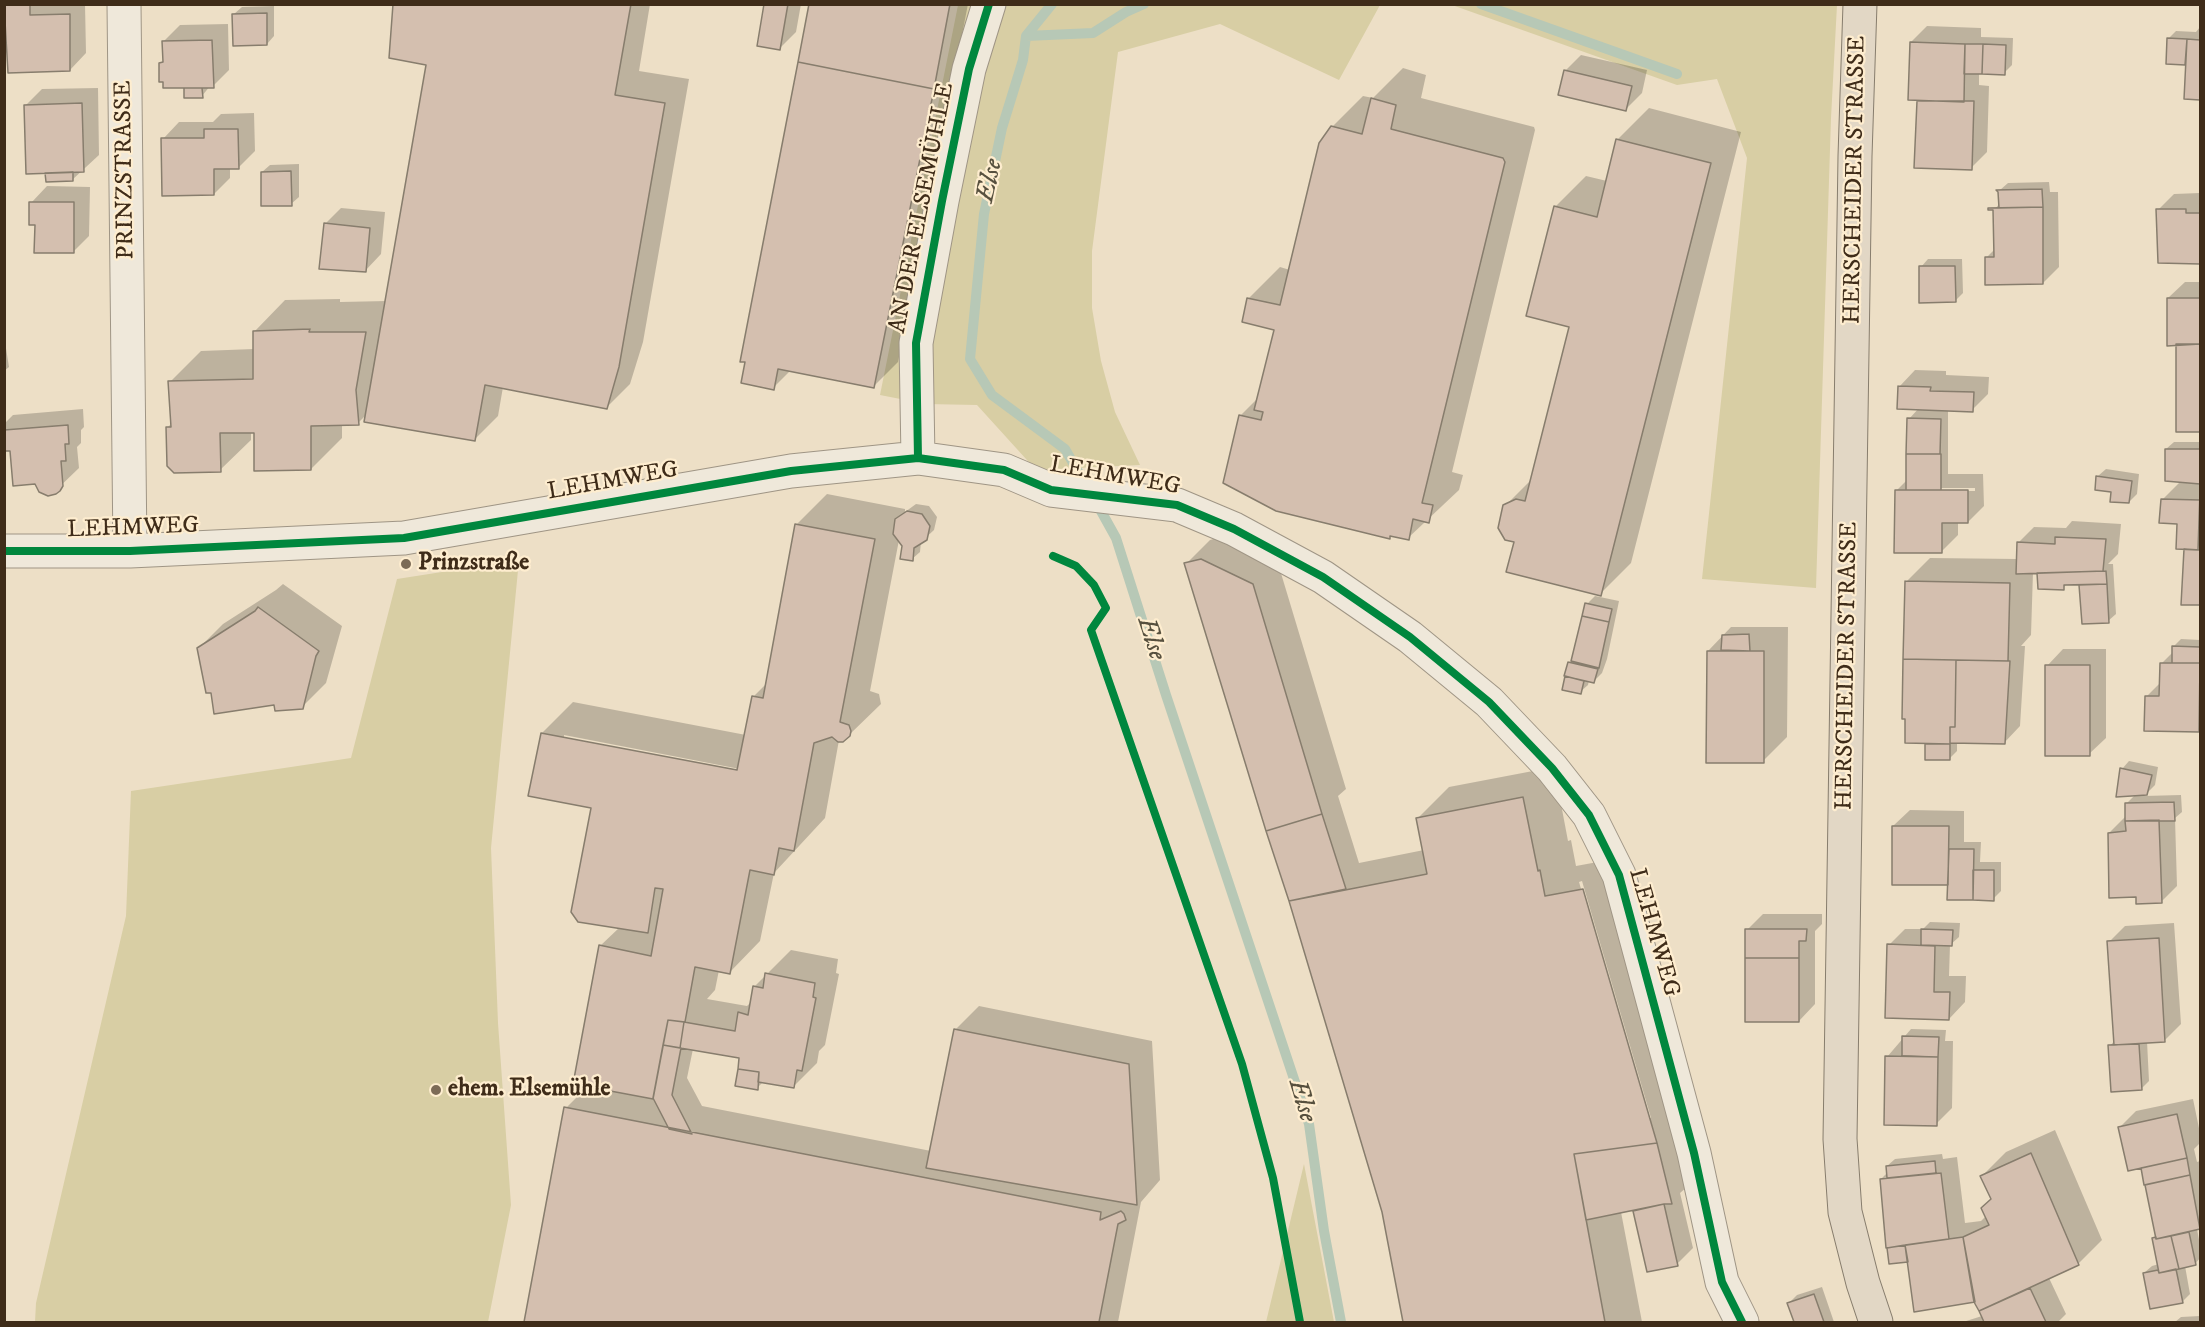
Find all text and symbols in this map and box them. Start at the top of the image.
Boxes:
street label: HERSCHEIDER STRASSE [1839,35,1873,325]
street label: PRINZSTRASSE [110,80,142,260]
street label: AN DER ELSEMÜHLE [885,80,961,336]
water label: Else [971,157,1011,205]
street label: LEHMWEG [1047,451,1183,503]
street label: LEHMWEG [545,456,681,508]
street label: LEHMWEG [66,512,200,546]
street label: HERSCHEIDER STRASSE [1831,521,1865,811]
place label: Prinzstraße [418,550,529,578]
marker: Prinzstraße [399,557,413,571]
water label: Else [1128,614,1172,664]
street label: LEHMWEG [1621,866,1685,1000]
place label: ehem. Elsemühle [448,1076,611,1104]
water label: Else [1280,1076,1322,1126]
marker: ehem. Elsemühle [429,1083,443,1097]

